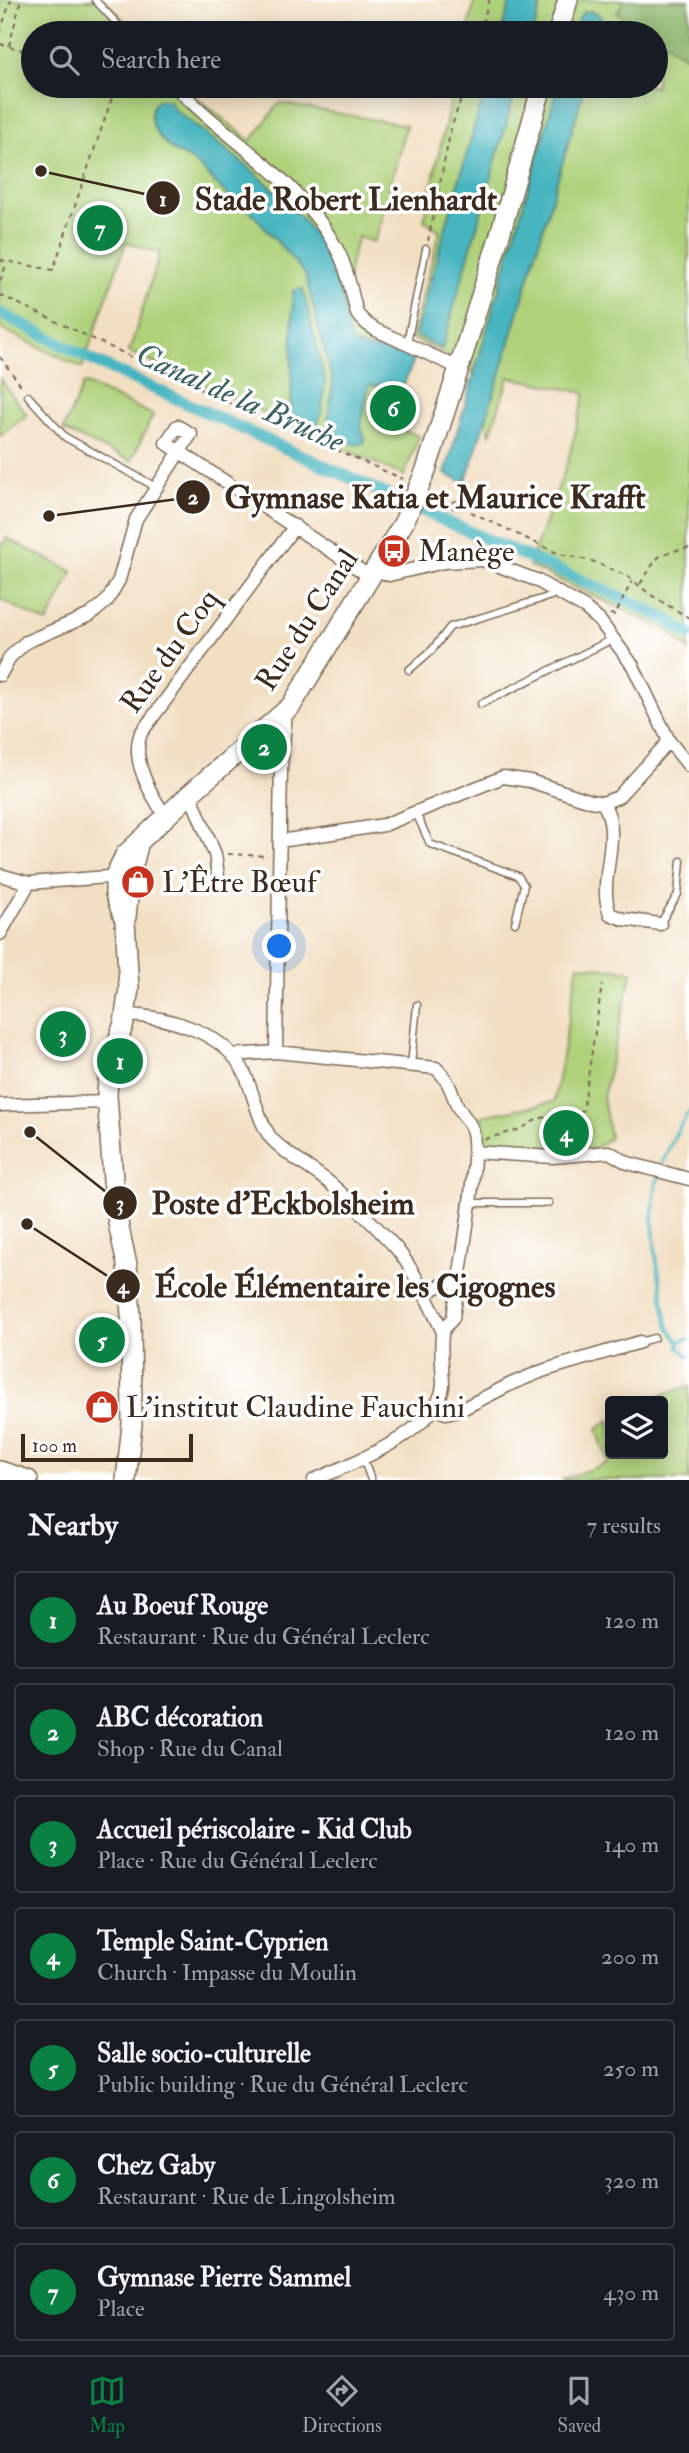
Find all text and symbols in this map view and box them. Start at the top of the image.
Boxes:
search box [21,21,668,98]
icon: search [45,41,83,79]
text: Search here [101,44,221,76]
callout: Stade Robert Lienhardt [146,172,511,225]
text: Stade Robert Lienhardt [195,180,498,220]
text: 1 [159,186,167,213]
pin: 7 [77,202,123,254]
water label: Canal de la Bruche [130,334,351,462]
pin: 6 [370,382,416,434]
callout: Gymnase Katia et Maurice Krafft [176,470,660,523]
text: Gymnase Katia et Maurice Krafft [224,478,646,518]
text: 2 [188,484,199,511]
bus stop icon: Manège [375,532,413,570]
place label: Manège [418,533,515,570]
street label: Rue du Canal [247,542,367,698]
street label: Rue du Coq [113,582,228,720]
pin: 2 [241,721,287,773]
shop icon: L'Être Bœuf [119,863,157,901]
place label: L'Être Bœuf [162,864,321,901]
your location [262,929,296,963]
pin: 3 [40,1008,86,1060]
pin: 1 [97,1035,143,1087]
pin: 4 [543,1107,589,1159]
callout: Poste d'Eckbolsheim [102,1176,428,1229]
text: Poste d'Eckbolsheim [151,1184,415,1224]
text: 3 [116,1190,124,1217]
callout: École Élémentaire les Cigognes [105,1260,569,1313]
text: École Élémentaire les Cigognes [155,1266,555,1307]
text: 4 [116,1273,130,1300]
pin: 5 [79,1314,125,1366]
shop icon: L'institut Claudine Fauchini [83,1388,121,1426]
place label: L'institut Claudine Fauchini [126,1389,465,1426]
map controls [605,1396,668,1459]
button: layers [605,1396,668,1459]
scale bar [21,1431,192,1463]
text: 100 m [32,1434,77,1458]
text: Nearby [28,1507,118,1544]
text: 7 results [587,1511,661,1540]
text: Au Boeuf Rouge [97,1590,268,1622]
text: 1 [49,1606,57,1635]
text: 120 m [605,1606,659,1635]
text: Restaurant · Rue du Général Leclerc [97,1622,430,1651]
text: ABC décoration [97,1702,263,1734]
text: 2 [47,1718,59,1747]
text: 120 m [605,1718,659,1747]
text: Shop · Rue du Canal [97,1734,283,1763]
text: Accueil périscolaire - Kid Club [97,1814,412,1846]
text: 3 [49,1830,57,1859]
text: 140 m [604,1830,659,1859]
text: Place · Rue du Général Leclerc [97,1846,377,1875]
text: Temple Saint-Cyprien [97,1926,329,1958]
text: 4 [47,1942,59,1971]
text: 200 m [601,1942,659,1971]
text: Church · Impasse du Moulin [97,1958,357,1987]
text: Salle socio-culturelle [97,2038,311,2070]
text: 5 [48,2054,58,2083]
text: 250 m [603,2054,659,2083]
text: Public building · Rue du Général Leclerc [97,2070,468,2099]
text: Chez Gaby [97,2150,215,2182]
text: 6 [47,2166,59,2195]
text: 320 m [604,2166,659,2195]
text: Restaurant · Rue de Lingolsheim [97,2182,396,2211]
text: Gymnase Pierre Sammel [97,2262,351,2294]
text: 7 [48,2278,58,2307]
text: 430 m [603,2278,659,2307]
text: Place [97,2294,145,2323]
tab: Map [88,2372,126,2438]
tab: Directions [302,2372,382,2438]
tab: Saved [558,2372,601,2438]

